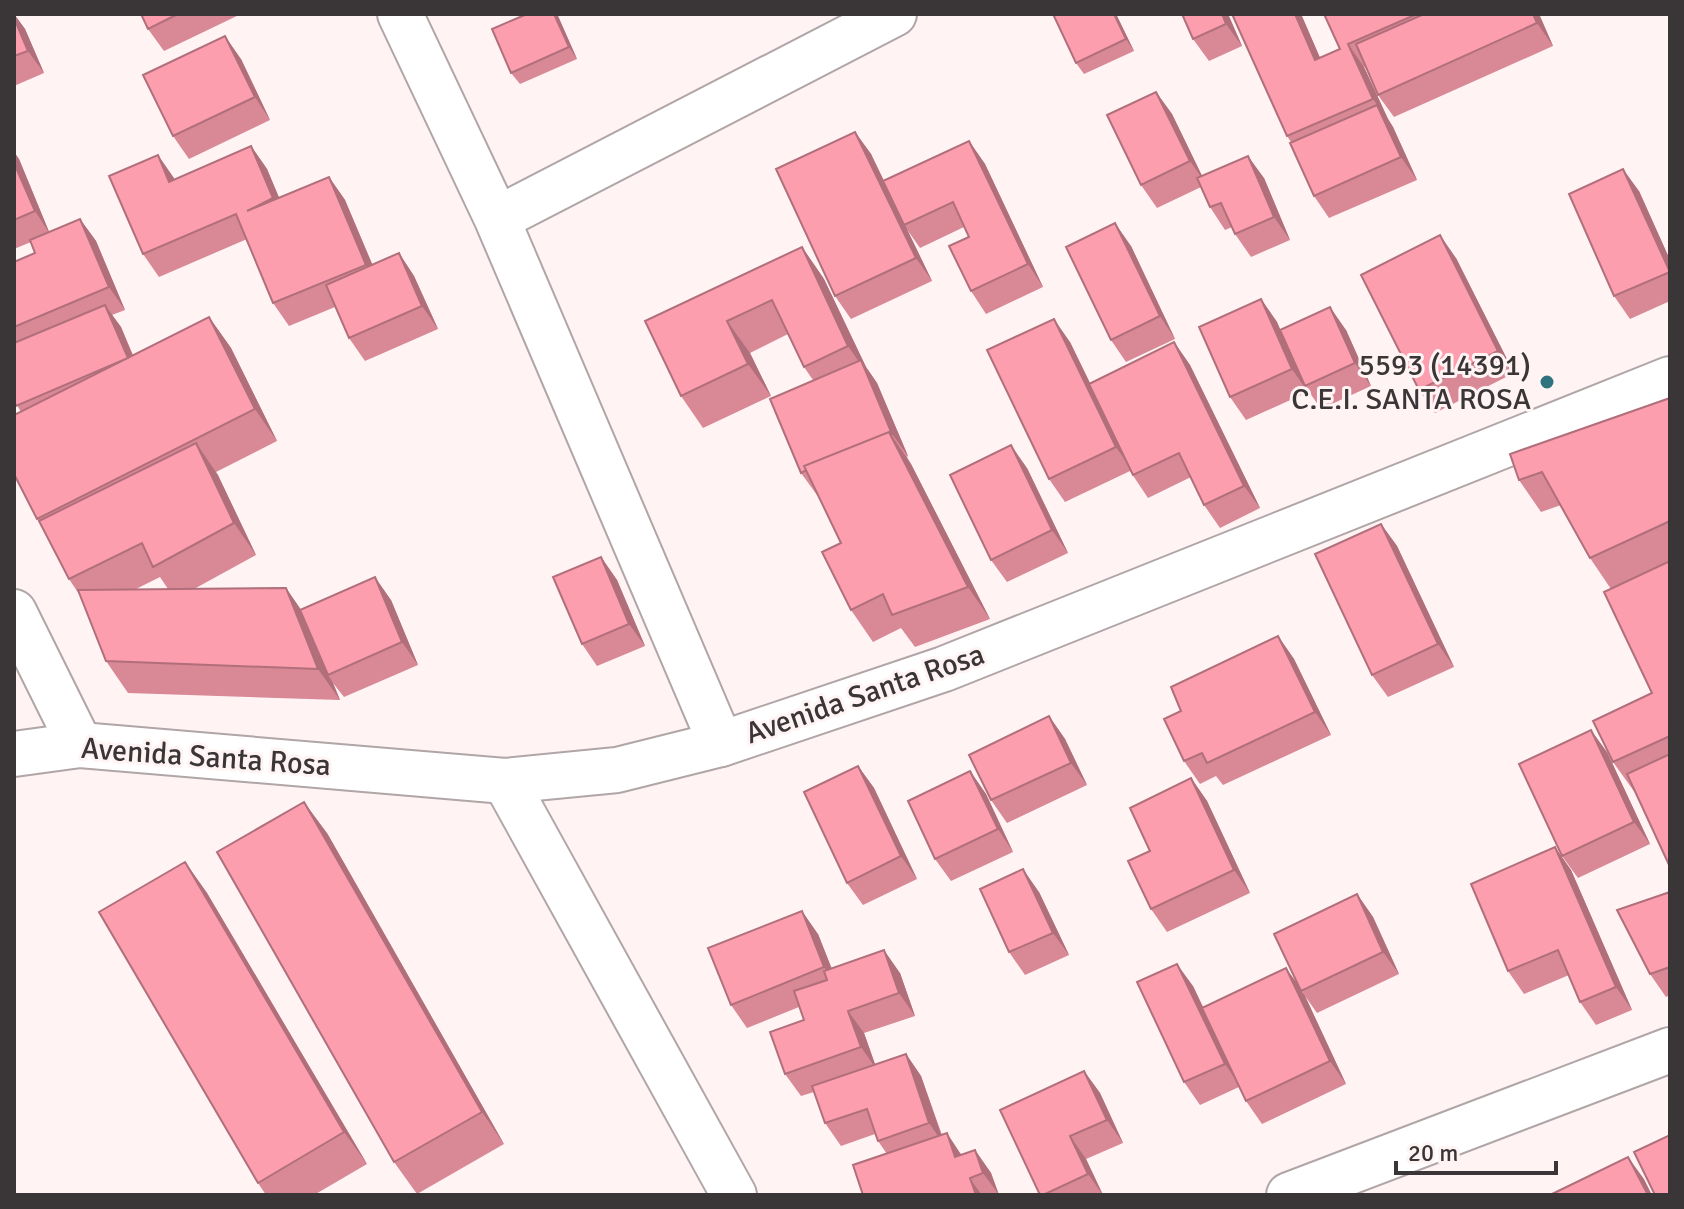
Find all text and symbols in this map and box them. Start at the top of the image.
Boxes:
place label: 5593 (14391) C.E.I. SANTA ROSA [1291,347,1531,418]
marker: 5593 (14391) C.E.I. SANTA ROSA [1538,373,1556,391]
street label: Avenida Santa Rosa [741,636,989,752]
street label: Avenida Santa Rosa [80,730,332,784]
scale bar [1396,1125,1556,1175]
text: 20 m [1408,1138,1458,1168]

